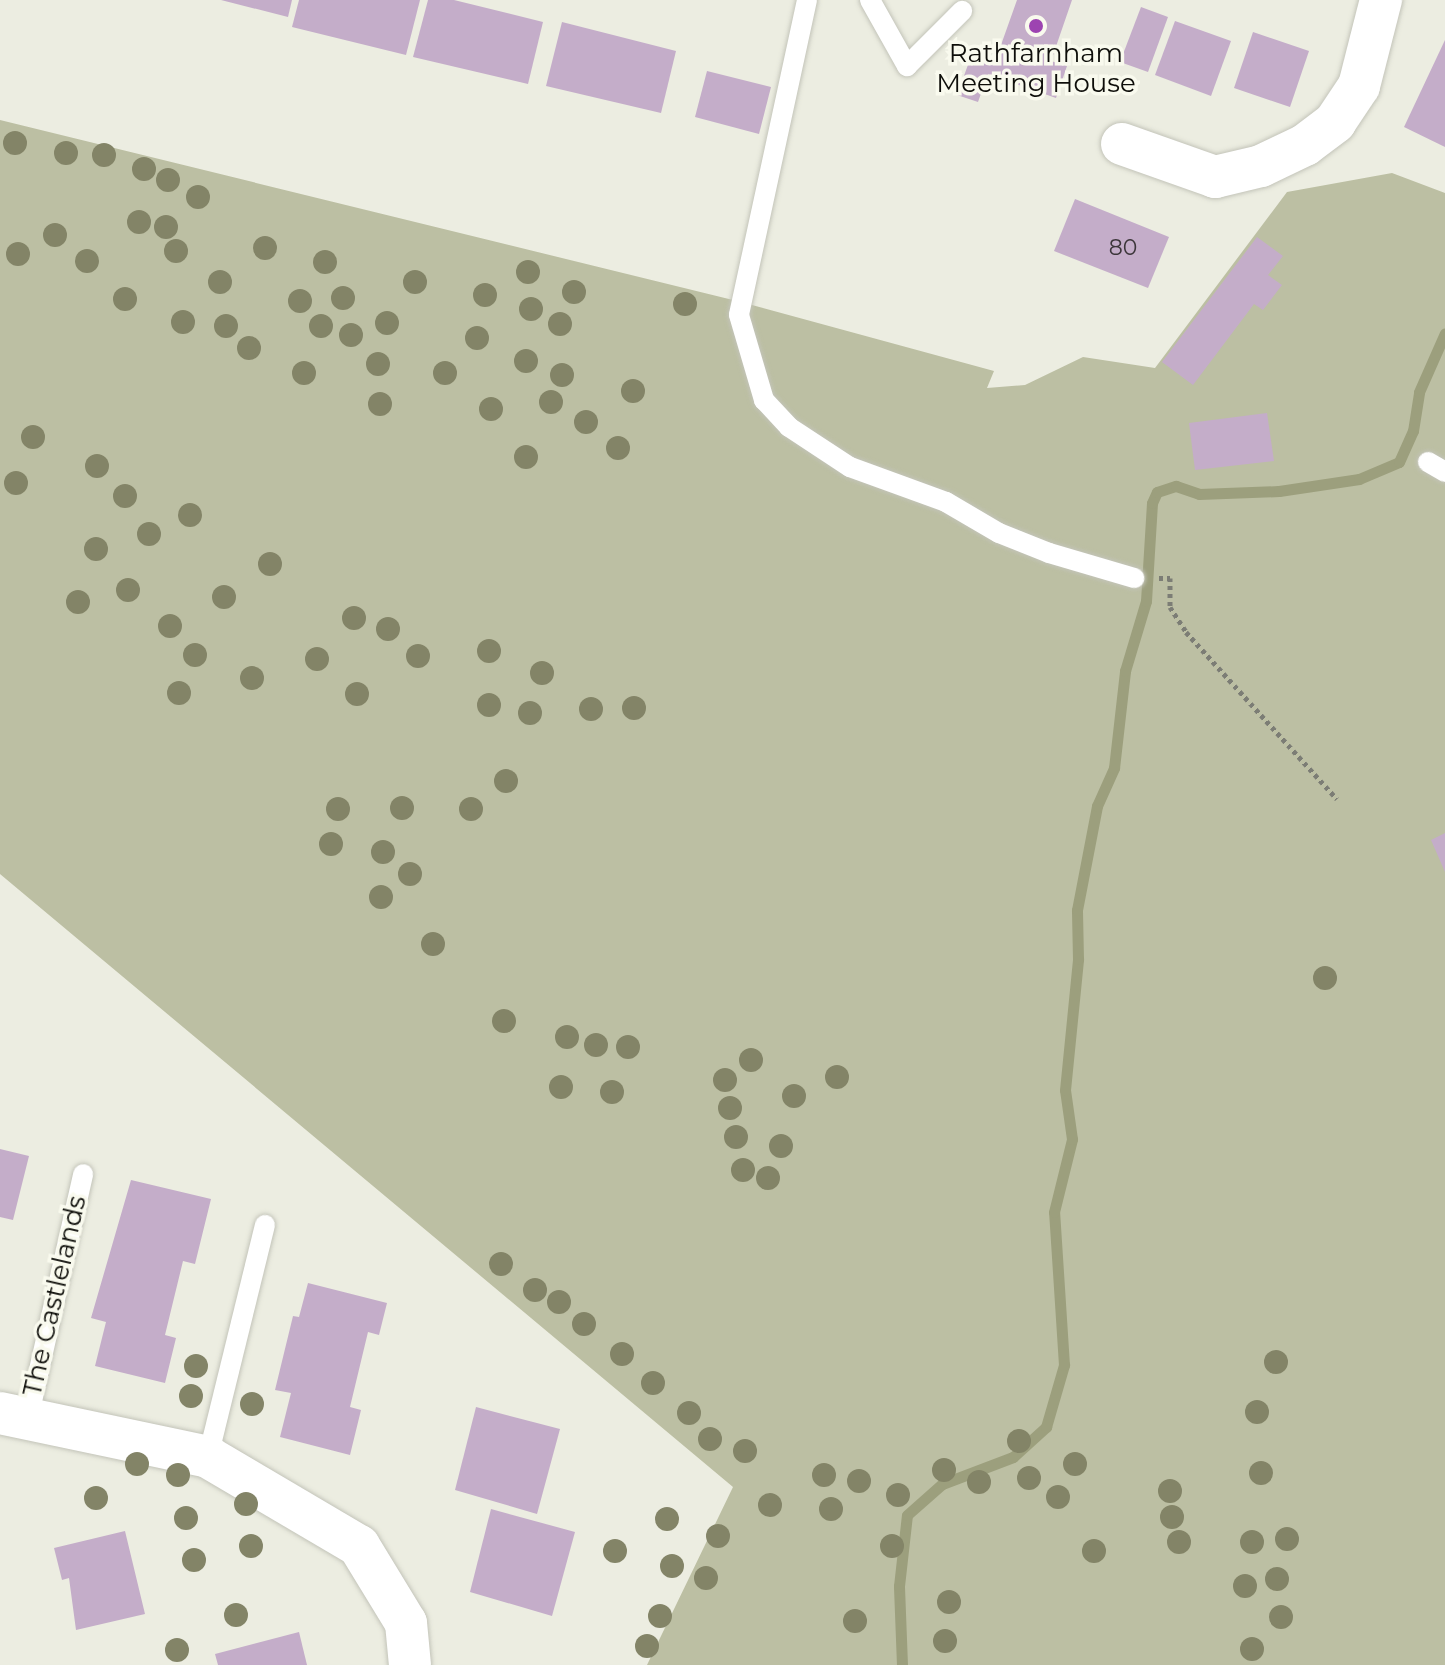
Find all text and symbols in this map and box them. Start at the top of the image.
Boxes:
marker: Rathfarnham Meeting House [1027,17,1045,35]
place label: Rathfarnham Meeting House [936,38,1136,100]
house number: 80 [1109,235,1137,261]
street label: The Castlelands [17,1193,93,1399]

